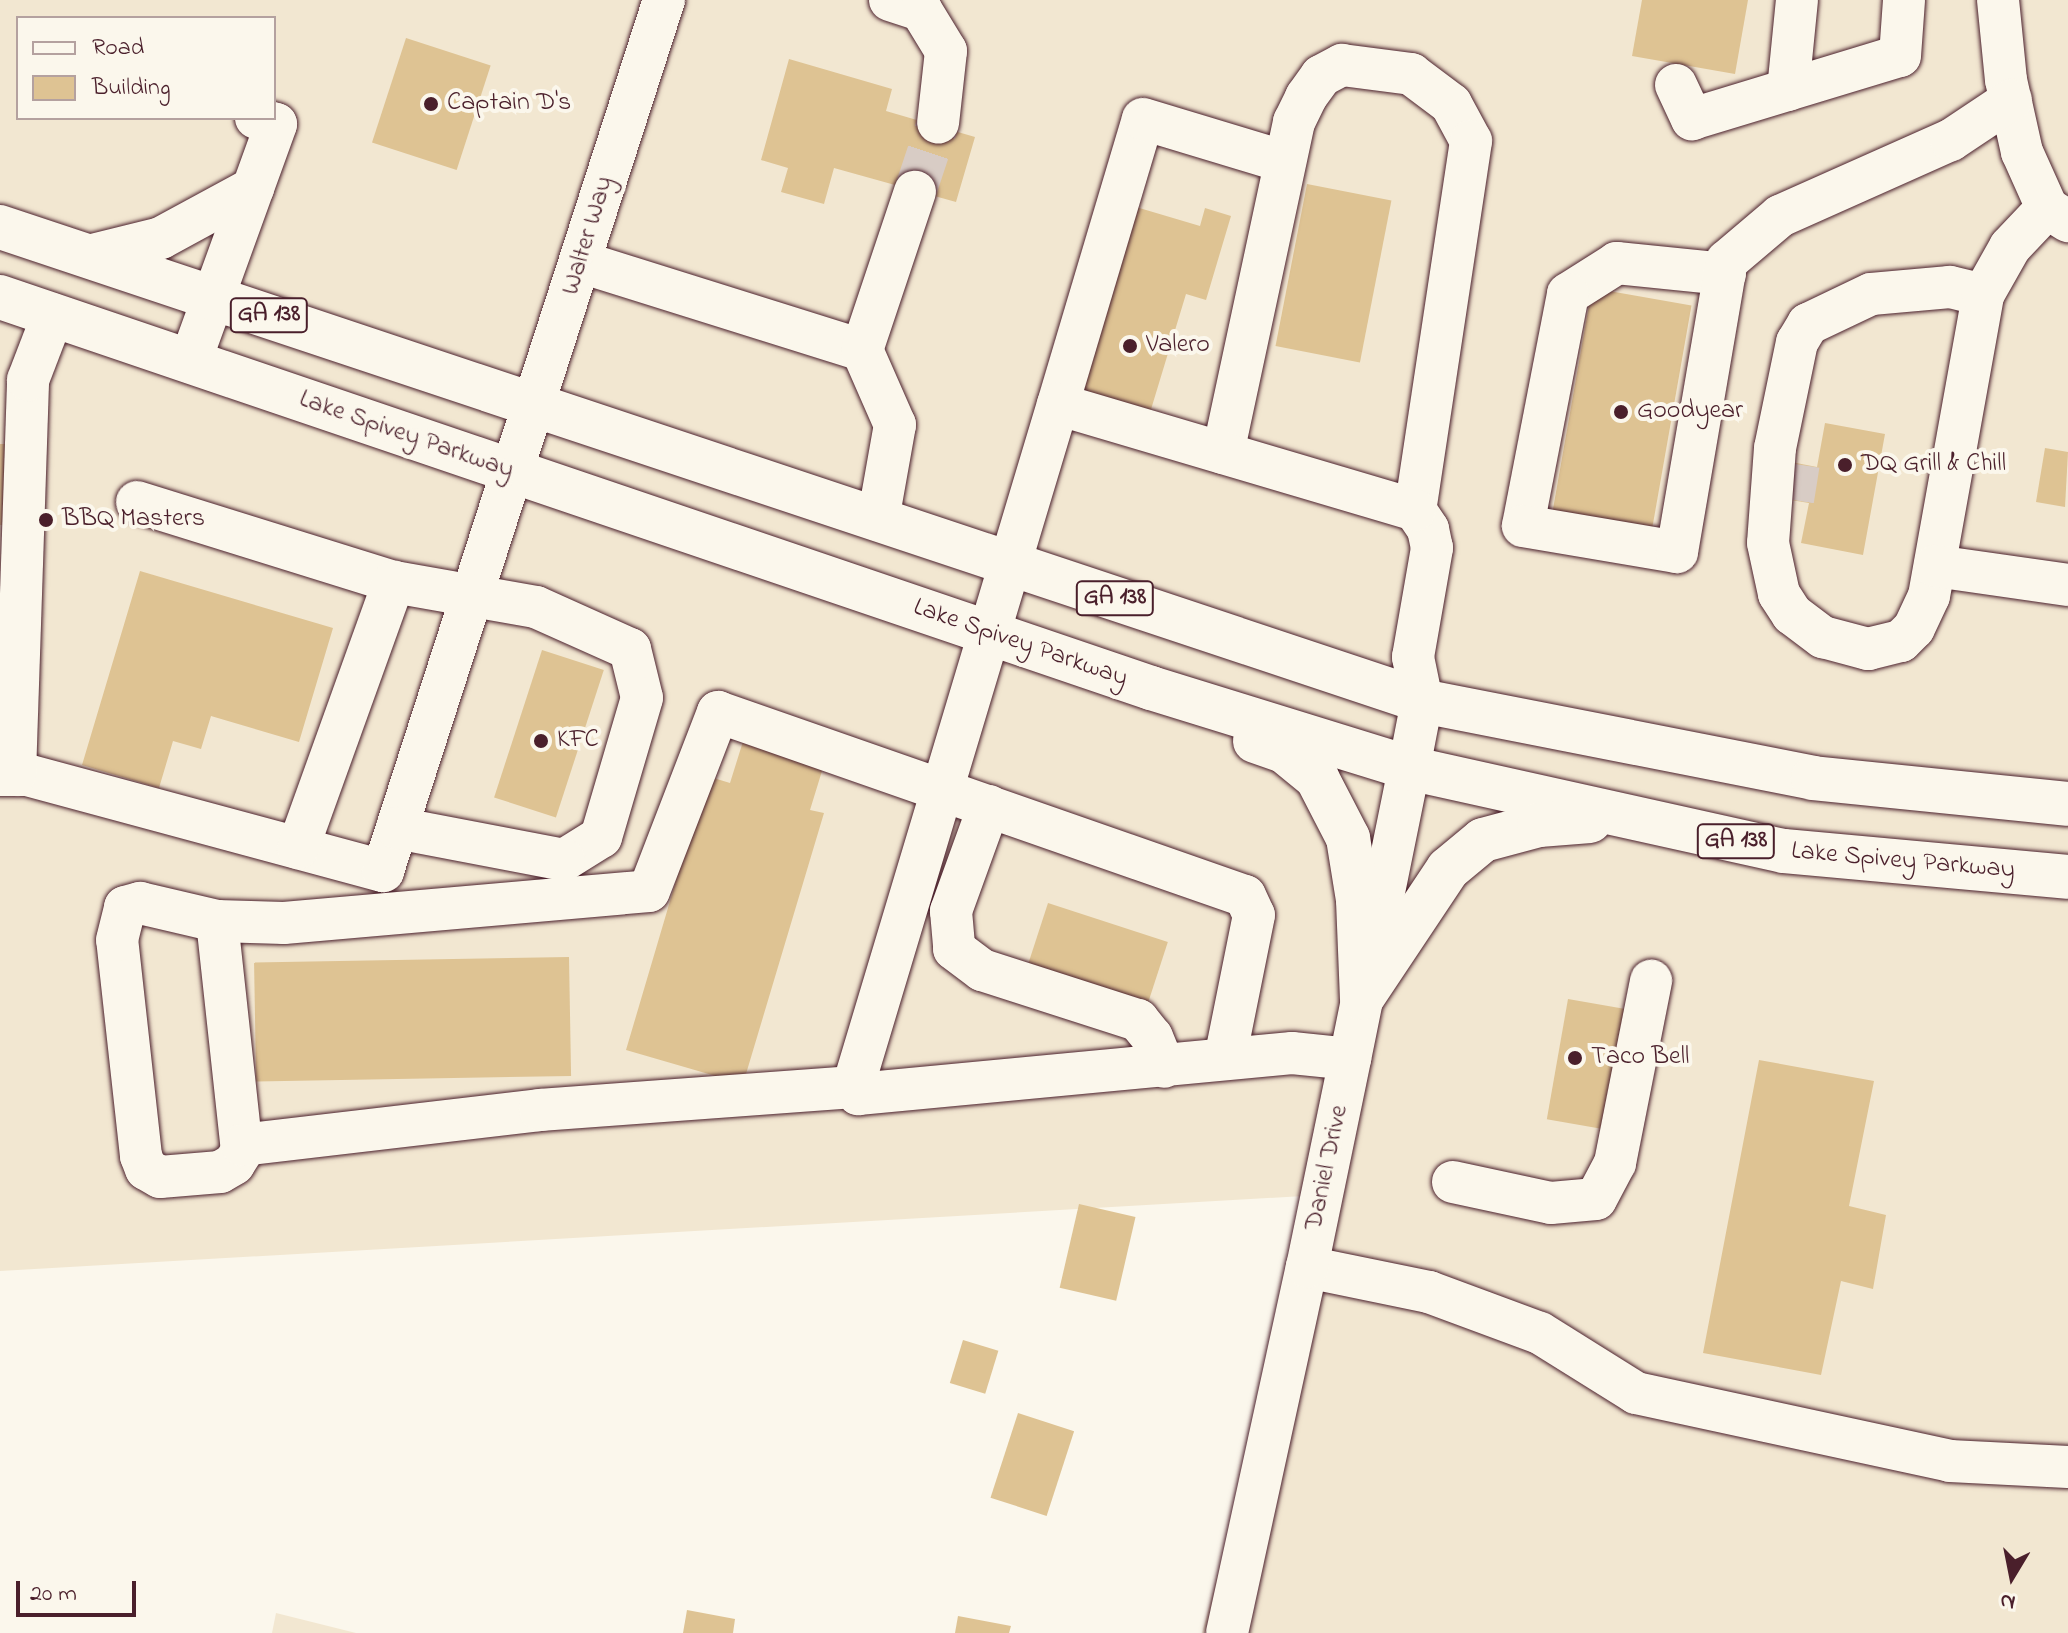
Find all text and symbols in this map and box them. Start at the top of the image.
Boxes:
legend [16,16,276,120]
text: Road [92,31,144,66]
text: Building [92,71,171,106]
place label: Captain D's [447,88,571,120]
marker: Captain D's [422,95,440,113]
street label: Walter Way [556,173,622,299]
road number: GA 138 [229,295,309,335]
place label: Valero [1146,330,1210,362]
marker: Valero [1121,337,1139,355]
street label: Lake Spivey Parkway [295,385,517,487]
place label: Goodyear [1637,396,1743,428]
marker: Goodyear [1612,403,1630,421]
place label: DQ Grill & Chill [1861,449,2006,481]
marker: DQ Grill & Chill [1836,456,1854,474]
place label: BBQ Masters [62,504,205,536]
marker: BBQ Masters [37,511,55,529]
road number: GA 138 [1075,578,1155,618]
street label: Lake Spivey Parkway [909,593,1131,695]
place label: KFC [557,725,599,757]
marker: KFC [532,732,550,750]
road number: GA 138 [1696,821,1776,861]
street label: Lake Spivey Parkway [1790,837,2016,887]
place label: Taco Bell [1591,1042,1689,1074]
marker: Taco Bell [1566,1049,1584,1067]
street label: Daniel Drive [1299,1102,1357,1234]
north arrow [1972,1537,2052,1617]
scale bar [20,1565,140,1615]
text: 20 m [30,1577,77,1612]
text: N [1998,1584,2018,1618]

